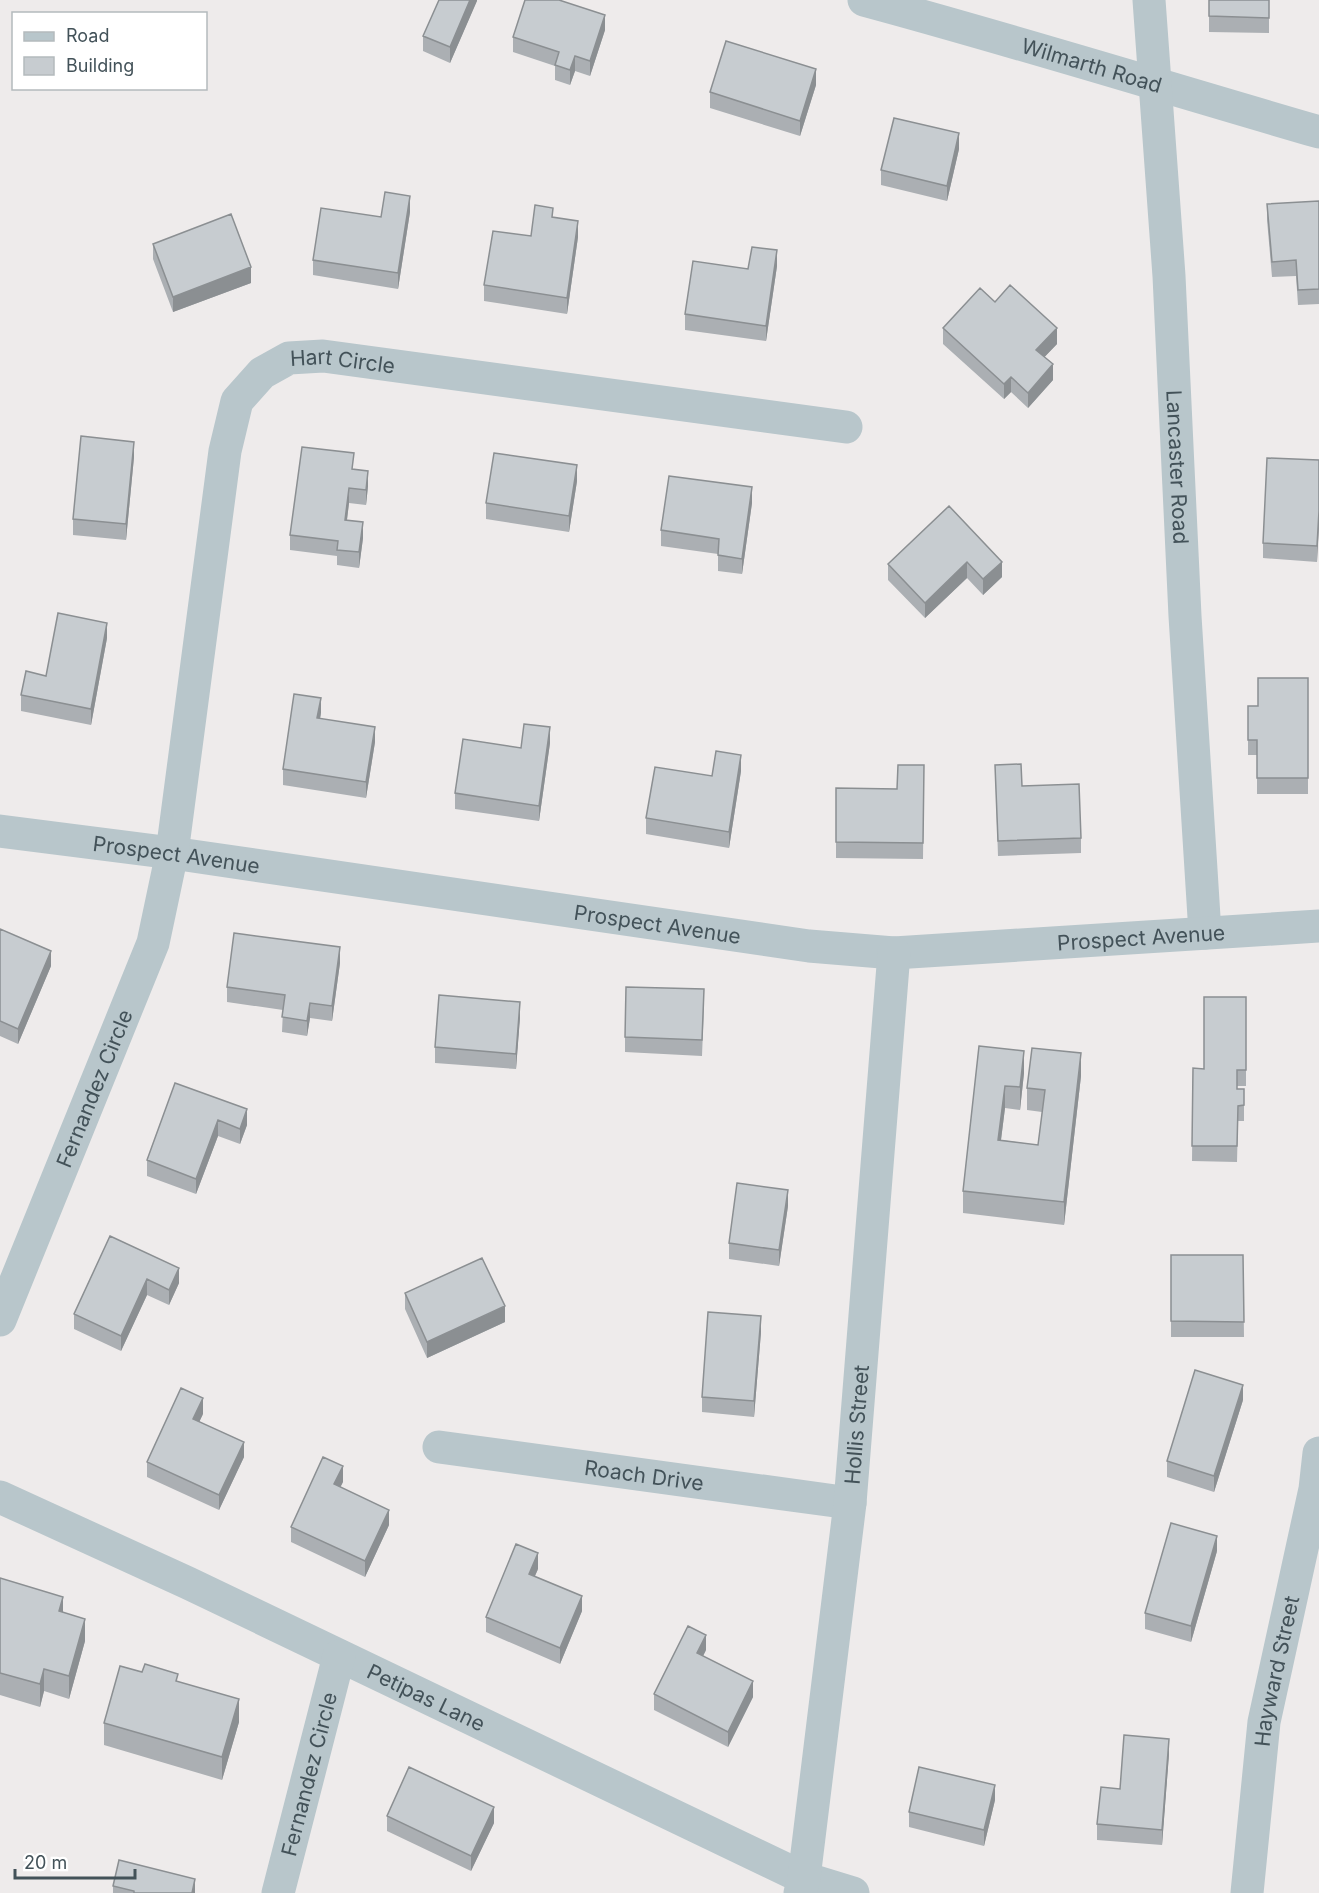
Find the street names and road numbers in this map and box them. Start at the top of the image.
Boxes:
street label: Wilmarth Road [1019,33,1165,98]
street label: Hart Circle [289,343,397,378]
street label: Lancaster Road [1162,389,1194,545]
street label: Prospect Avenue [91,831,262,878]
street label: Prospect Avenue [572,899,743,948]
street label: Prospect Avenue [1056,919,1226,955]
street label: Fernandez Circle [51,1006,137,1171]
street label: Hollis Street [839,1364,874,1485]
street label: Roach Drive [583,1454,705,1495]
street label: Hayward Street [1249,1593,1304,1748]
street label: Petipas Lane [363,1658,489,1736]
street label: Fernandez Circle [276,1689,342,1859]

